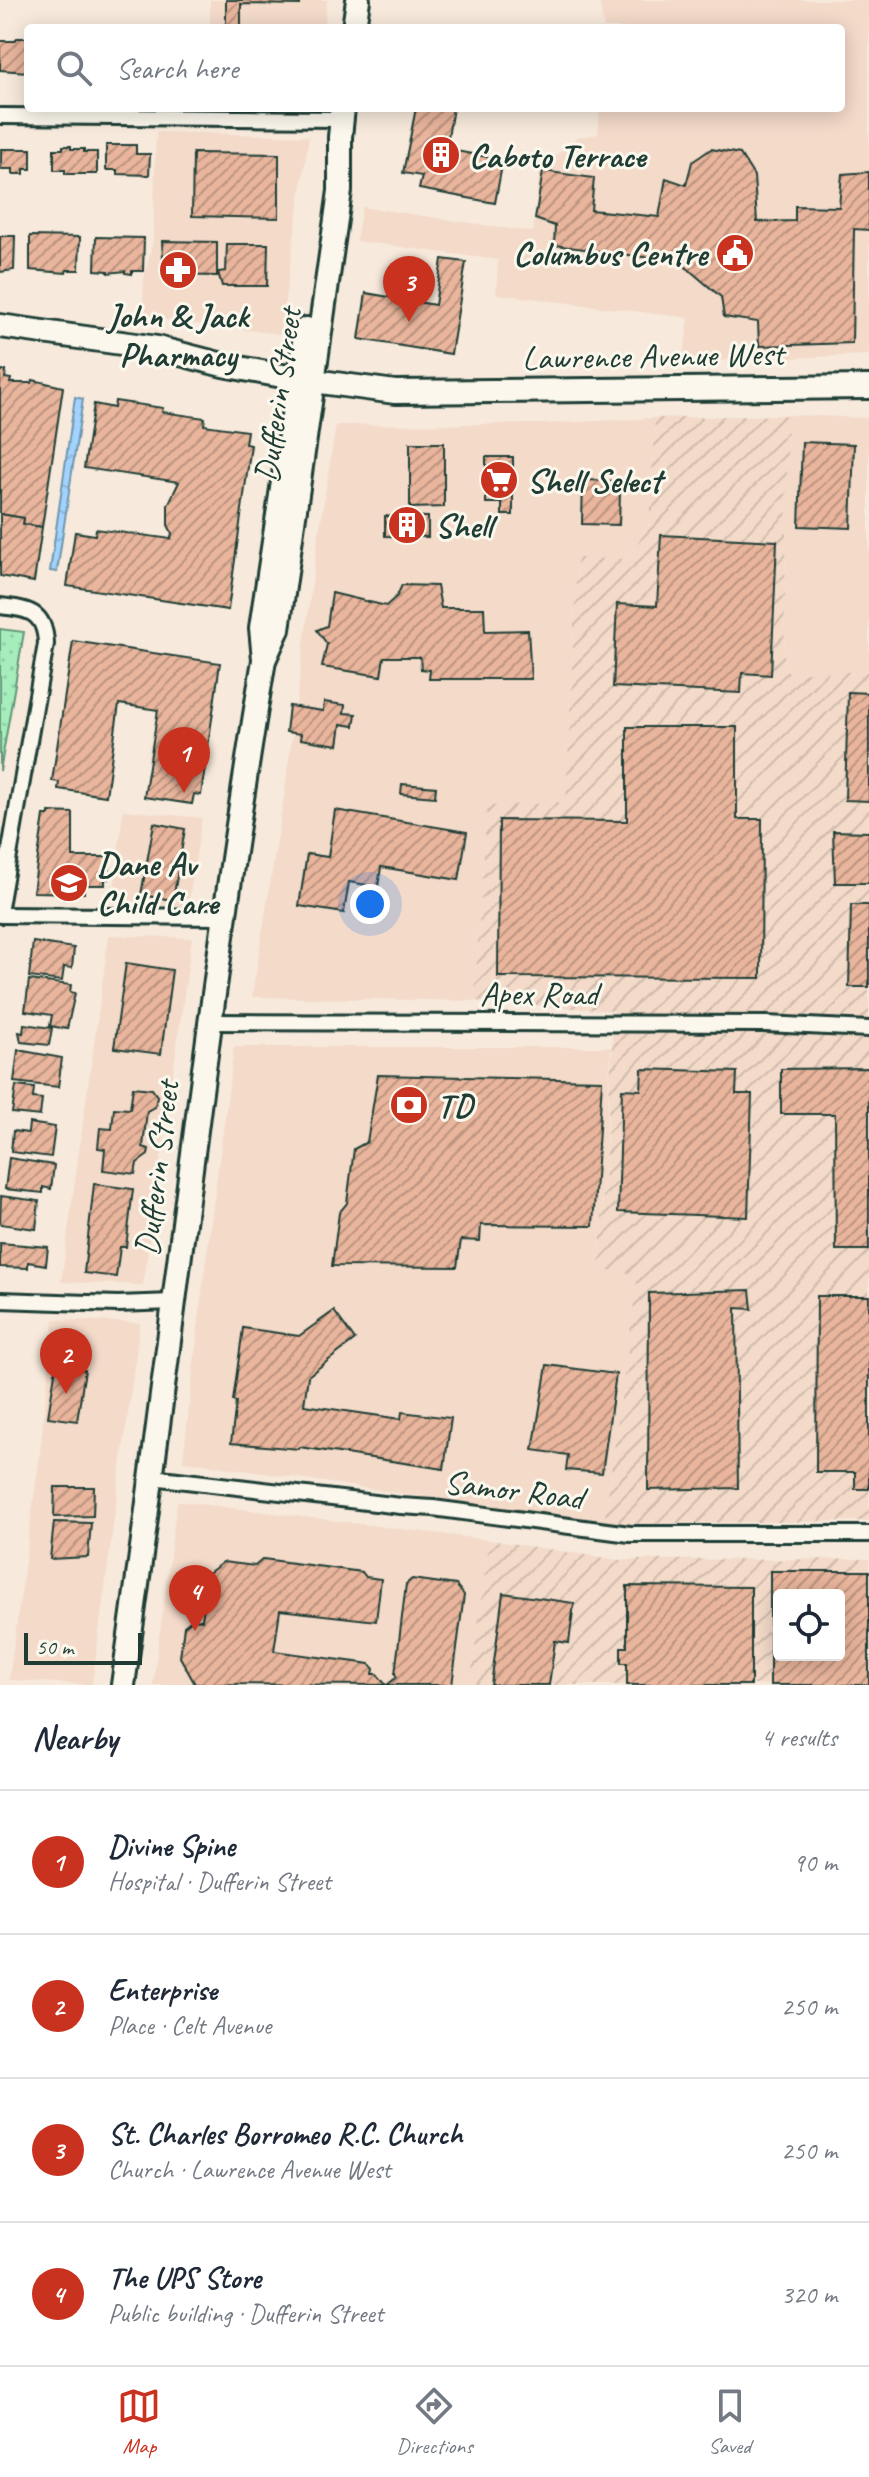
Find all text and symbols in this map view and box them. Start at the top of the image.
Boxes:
search box [24,24,845,112]
icon: search [52,46,96,90]
text: Search here [116,49,238,87]
building icon: Caboto Terrace [420,134,462,176]
place label: Caboto Terrace [469,134,648,177]
place label: Columbus Centre [513,232,710,275]
public building icon: Columbus Centre [714,232,756,274]
pharmacy icon: John & Jack Pharmacy [157,249,199,291]
pin: 3 [383,256,435,322]
place label: John & Jack Pharmacy [106,294,252,376]
street label: Dufferin Street [244,301,312,485]
street label: Lawrence Avenue West [522,332,788,379]
supermarket icon: Shell Select [478,459,520,501]
place label: Shell Select [527,459,666,502]
building icon: Shell [386,504,428,546]
place label: Shell [435,504,498,547]
pin: 1 [158,727,210,793]
place label: Dane Av Child Care [97,842,221,924]
school or university icon: Dane Av Child Care [48,862,90,904]
your location [350,884,390,924]
street label: Apex Road [480,972,603,1015]
street label: Dufferin Street [124,1074,189,1258]
bank icon: TD [388,1084,430,1126]
place label: TD [437,1084,476,1127]
pin: 2 [40,1328,92,1394]
street label: Samor Road [442,1460,590,1520]
pin: 4 [169,1565,221,1631]
map controls [773,1589,845,1661]
button: locate [773,1589,845,1661]
scale bar [24,1629,142,1665]
text: 50 m [36,1633,73,1661]
text: Nearby [32,1716,118,1759]
text: 4 results [761,1721,837,1754]
text: Divine Spine [108,1827,235,1865]
text: 1 [52,1846,64,1879]
text: 90 m [793,1846,837,1879]
text: Hospital · Dufferin Street [108,1865,331,1898]
text: Enterprise [108,1971,217,2009]
text: 2 [52,1990,64,2023]
text: 250 m [781,1990,837,2023]
text: Place · Celt Avenue [108,2009,271,2042]
text: St. Charles Borromeo R.C. Church [108,2115,462,2153]
text: 3 [52,2134,64,2167]
text: 250 m [781,2134,837,2167]
text: Church · Lawrence Avenue West [108,2153,391,2186]
text: The UPS Store [108,2259,261,2297]
text: 4 [52,2278,64,2311]
text: 320 m [781,2278,837,2311]
text: Public building · Dufferin Street [108,2297,383,2330]
tab: Map [117,2384,161,2460]
tab: Directions [396,2384,473,2460]
tab: Saved [708,2384,752,2460]

